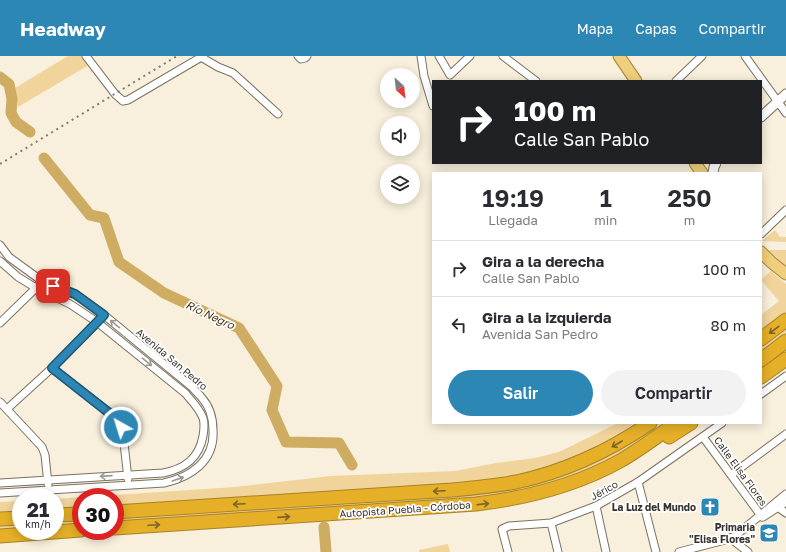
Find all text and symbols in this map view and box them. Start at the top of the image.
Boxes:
text: Headway [20,17,106,40]
text: Mapa [577,20,613,37]
text: Capas [635,20,677,37]
text: Compartir [699,20,766,37]
north arrow [380,68,420,108]
map controls [380,68,420,204]
text: 100 m [514,94,596,127]
icon: right [448,96,500,148]
button: sound [380,116,420,156]
text: Calle San Pablo [514,128,649,150]
button: layers [380,164,420,204]
text: 19:19 [482,183,544,212]
text: 1 [600,183,612,212]
text: 250 [668,183,712,212]
text: Llegada [488,212,538,228]
text: min [594,212,617,228]
text: m [684,212,695,228]
text: Gira a la derecha [482,252,604,270]
icon: right [448,258,470,280]
text: 100 m [703,260,746,278]
pin [36,269,70,303]
text: Calle San Pablo [482,270,580,286]
icon: arrive [42,275,64,297]
water label: Río Negro [183,298,238,333]
text: Gira a la izquierda [482,308,612,326]
icon: left [448,314,470,336]
text: 80 m [711,316,746,334]
one-way arrow [110,320,120,329]
one-way arrow [768,325,779,334]
street label: Avenida San Pedro [134,326,210,392]
text: Avenida San Pedro [482,326,598,342]
one-way arrow [141,358,152,367]
button: Salir [448,370,593,416]
button: Compartir [601,370,746,416]
position arrow [100,406,142,448]
street label: Calle Elisa Flores [712,434,770,508]
one-way arrow [611,440,623,448]
one-way arrow [100,473,113,480]
one-way arrow [172,474,184,482]
street label: Jérico [588,478,620,502]
speed limit sign: 30 [72,488,124,540]
one-way arrow [433,488,446,495]
church icon: La Luz del Mundo [699,496,721,518]
text: 21 [27,497,49,521]
street label: Autopista Puebla - Córdoba [339,498,471,520]
one-way arrow [476,500,489,507]
one-way arrow [233,501,246,508]
place label: La Luz del Mundo [612,501,696,513]
one-way arrow [277,514,290,521]
text: km/h [25,518,51,530]
place label: Primaria "Elisa Flores" [689,521,755,545]
one-way arrow [147,522,160,529]
school or university icon: Primaria "Elisa Flores" [758,522,780,544]

